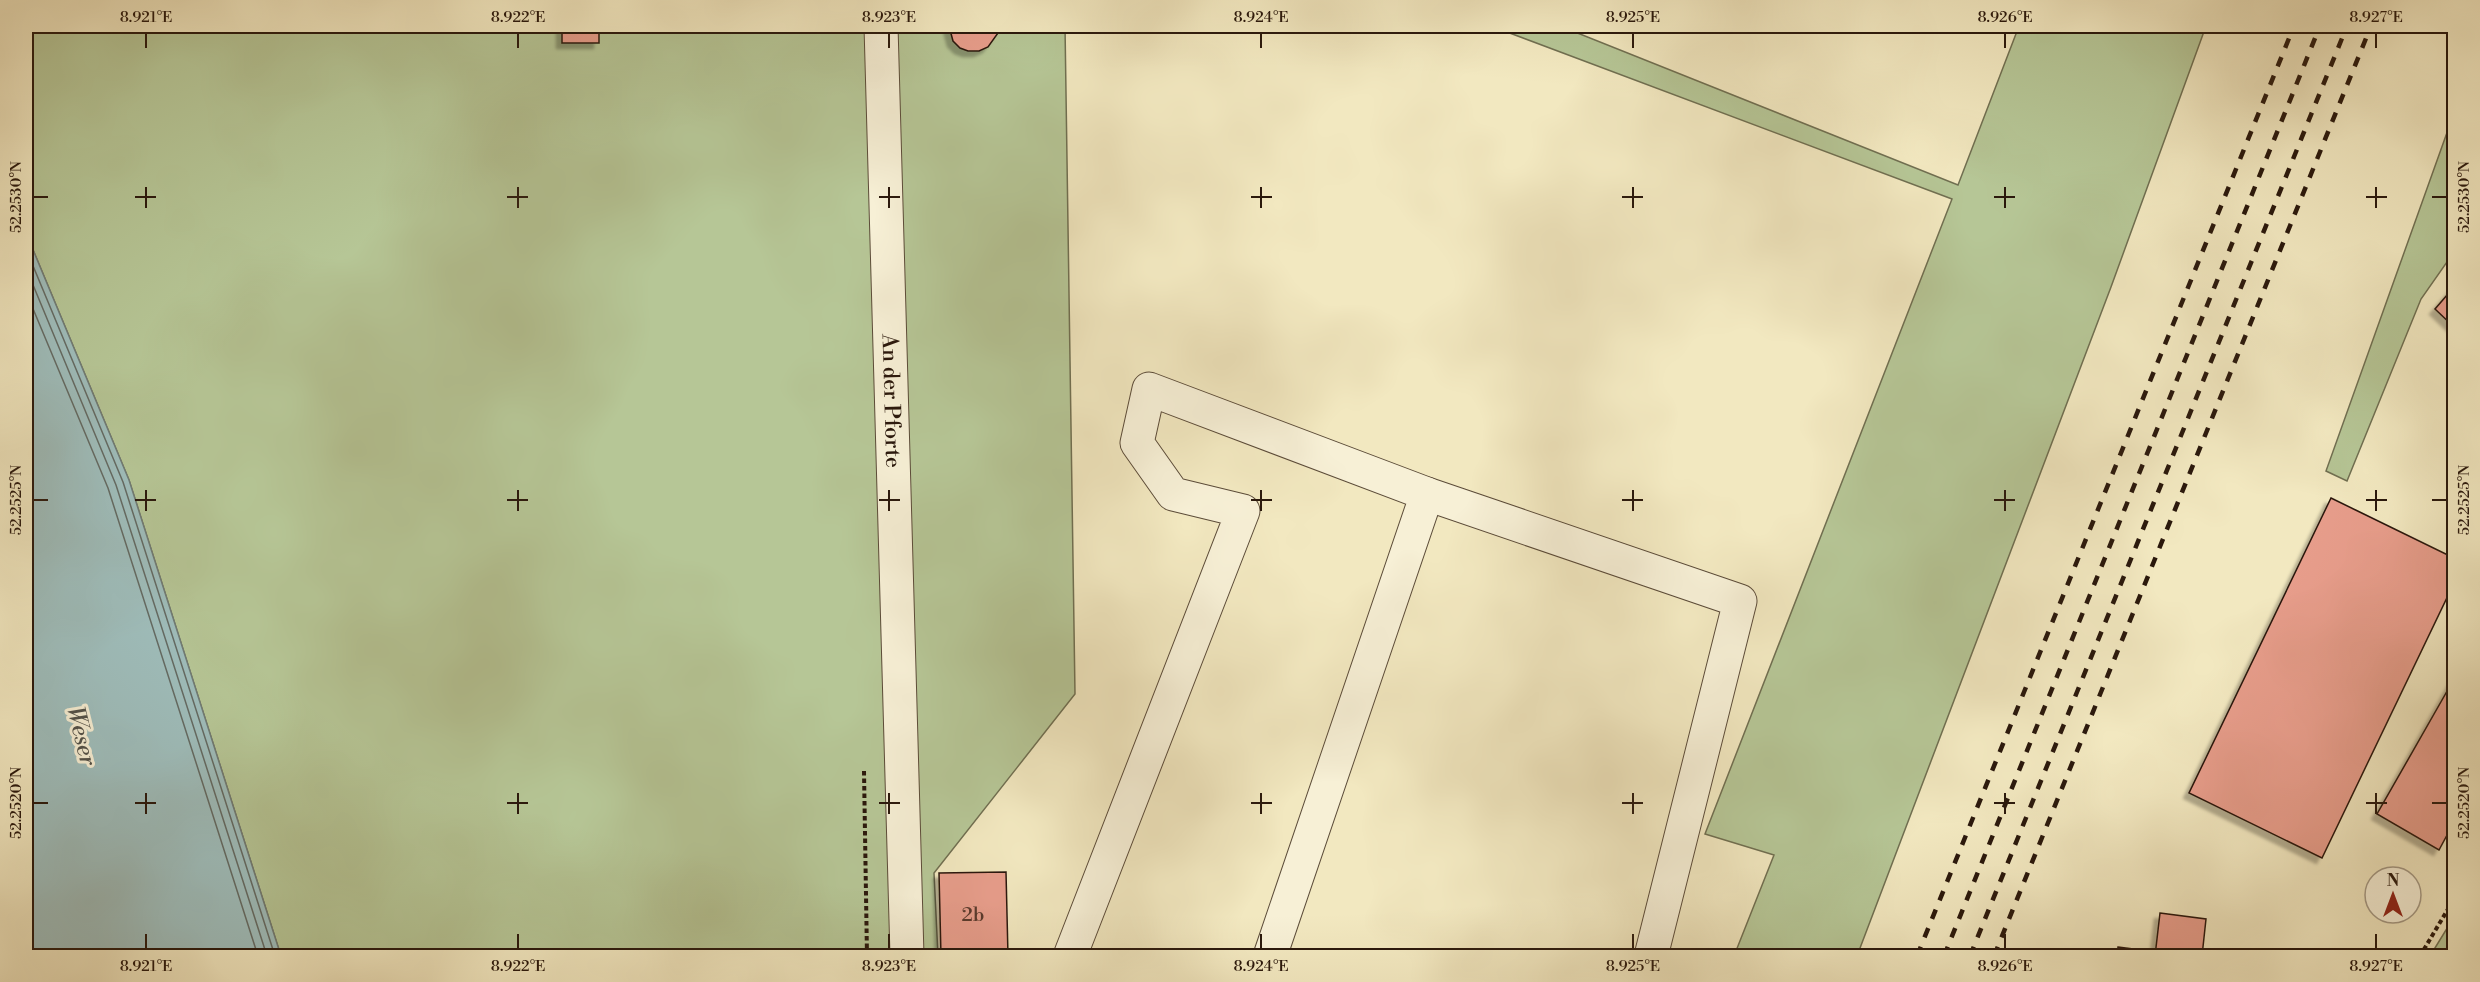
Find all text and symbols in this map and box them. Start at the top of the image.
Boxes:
text: 8.921°E [120,8,172,27]
text: 8.922°E [491,8,545,27]
text: 8.923°E [862,8,916,27]
text: 8.924°E [1233,8,1289,27]
text: 8.925°E [1606,8,1660,27]
text: 8.926°E [1977,8,2033,27]
text: 8.927°E [2349,8,2403,27]
text: 52.2530°N [7,161,26,233]
text: 52.2530°N [2455,161,2474,233]
street label: An der Pforte [876,332,907,468]
text: 52.2525°N [7,465,26,535]
text: 52.2525°N [2455,465,2474,535]
water label: Weser [59,703,103,770]
text: 52.2520°N [7,767,26,839]
text: 52.2520°N [2455,767,2474,839]
north arrow [2363,865,2423,925]
text: N [2387,871,2400,891]
house number: 2b [962,903,984,928]
text: 8.921°E [120,957,172,976]
text: 8.922°E [491,957,545,976]
text: 8.923°E [862,957,916,976]
text: 8.924°E [1233,957,1289,976]
text: 8.925°E [1606,957,1660,976]
text: 8.926°E [1977,957,2033,976]
text: 8.927°E [2349,957,2403,976]

